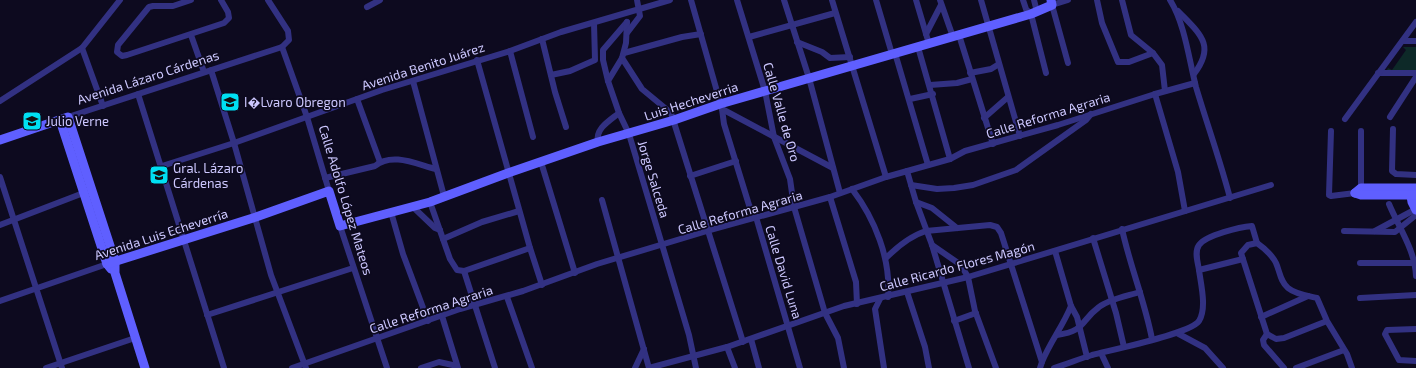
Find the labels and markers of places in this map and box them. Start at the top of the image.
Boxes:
school or university icon: I�Lvaro Obregon [219,91,241,113]
place label: I�Lvaro Obregon [244,94,346,110]
school or university icon: Julio Verne [21,110,43,132]
place label: Julio Verne [46,113,109,129]
place label: Gral. Lázaro Cárdenas [173,160,243,191]
school or university icon: Gral. Lázaro Cárdenas [148,164,170,186]

